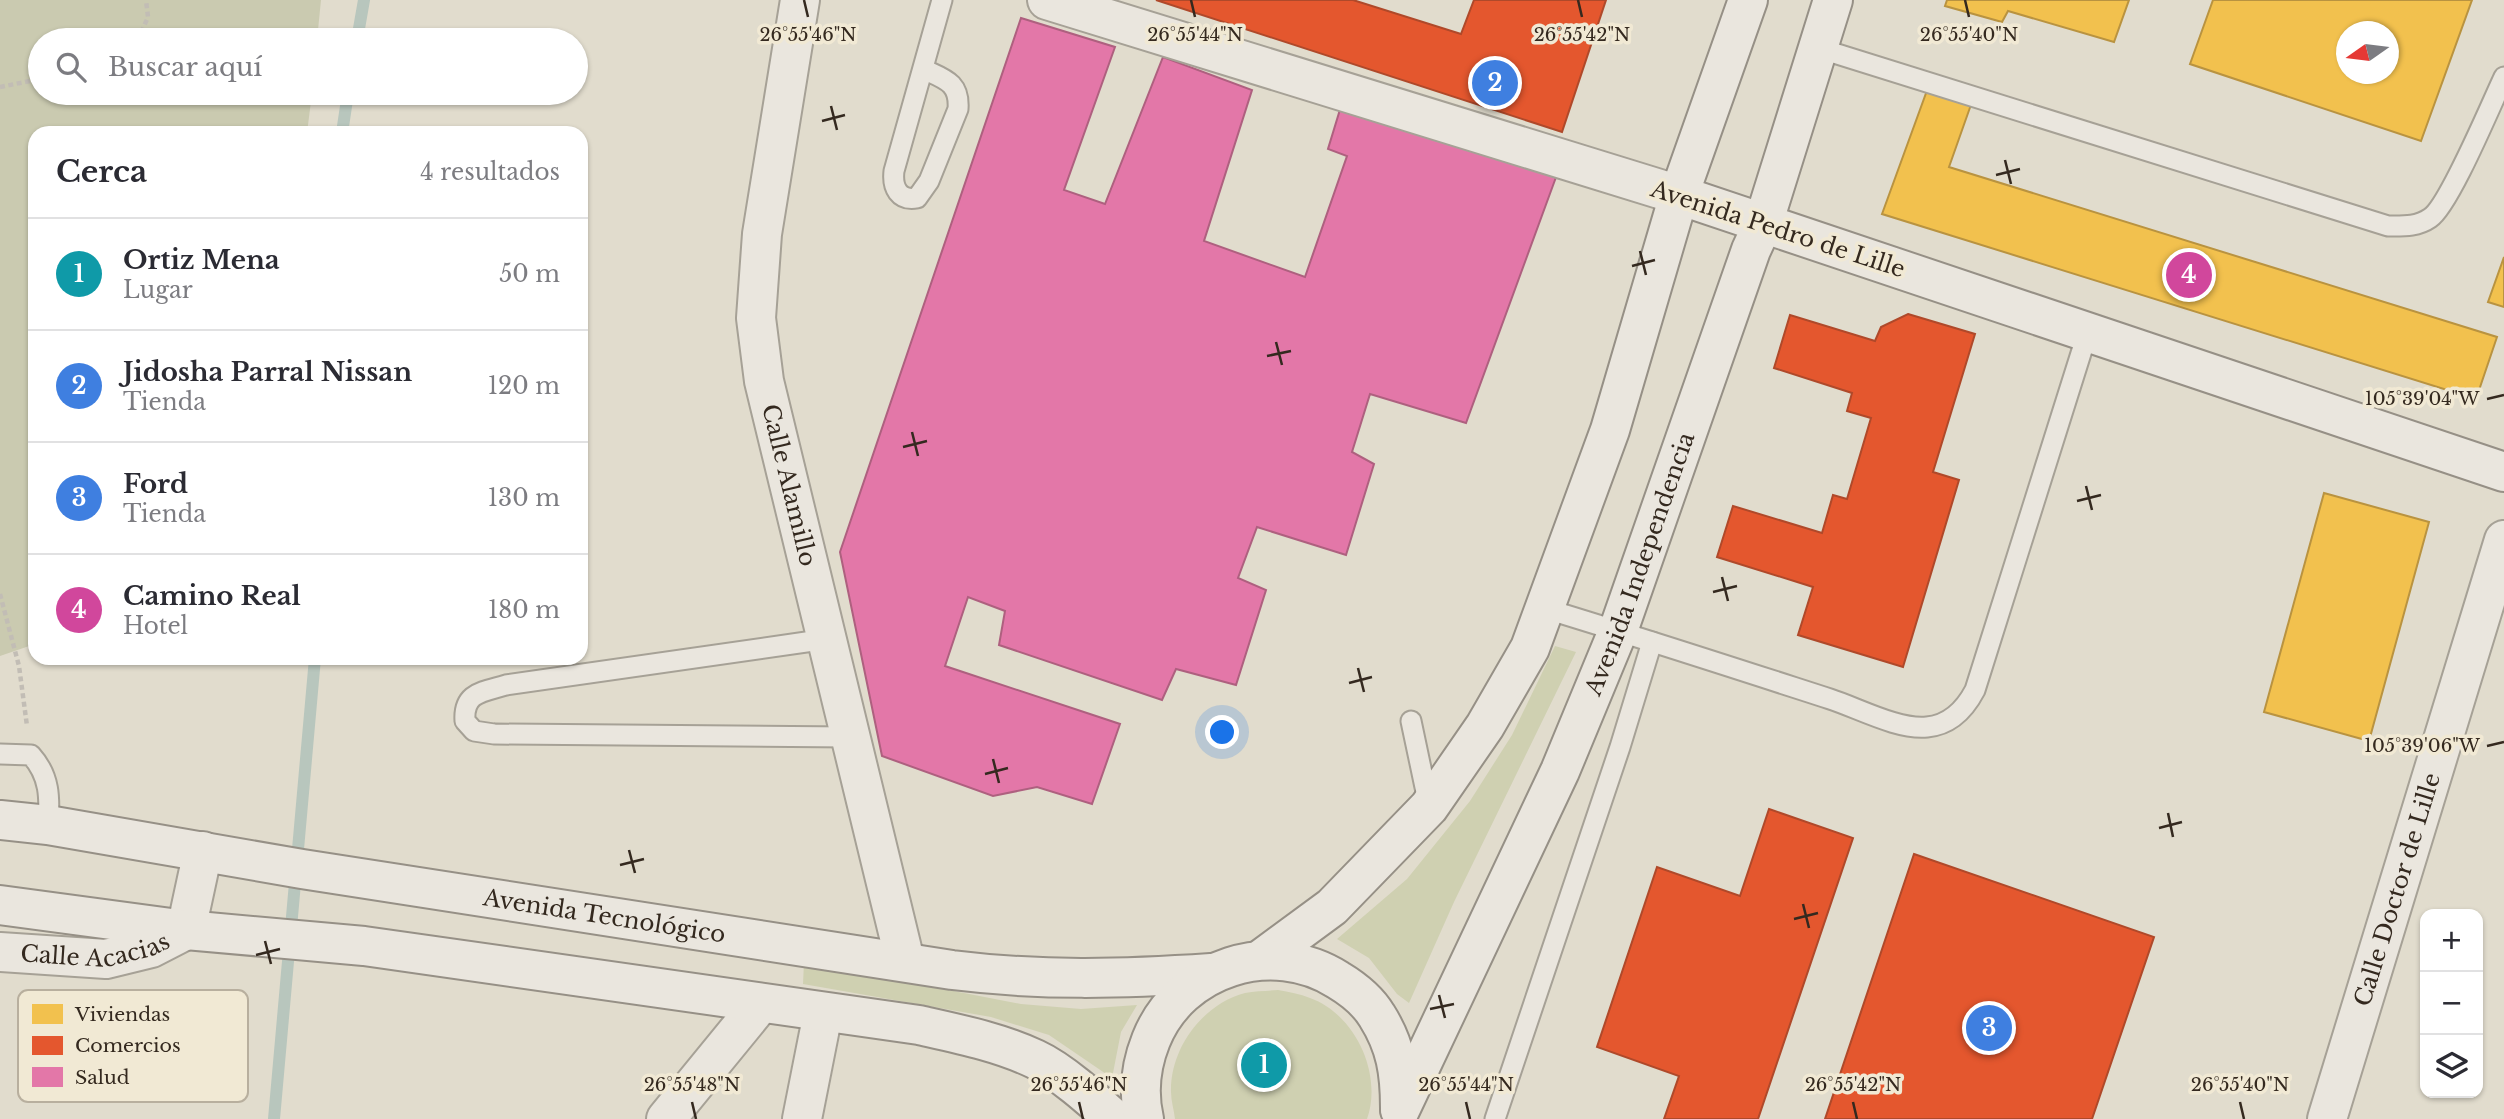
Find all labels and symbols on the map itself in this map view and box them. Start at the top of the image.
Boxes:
north arrow [2336,21,2399,84]
text: 26°55'46"N [759,24,857,46]
text: 26°55'44"N [1147,24,1243,46]
text: 26°55'42"N [1534,24,1630,46]
text: 26°55'40"N [1920,24,2018,46]
pin: 2 [1472,57,1518,109]
street label: Avenida Pedro de Lille [1646,174,1909,283]
pin: 4 [2166,249,2212,301]
text: 105°39'04"W [2365,388,2480,410]
street label: Calle Alamillo [756,401,822,569]
street label: Avenida Independencia [1579,428,1700,700]
your location [1205,715,1239,749]
text: 105°39'06"W [2364,735,2481,757]
street label: Calle Doctor de Lille [2348,769,2446,1010]
street label: Avenida Tecnológico [480,883,727,949]
street label: Calle Acacias [20,927,174,973]
legend [18,990,248,1102]
pin: 3 [1966,1002,2012,1054]
text: Viviendas [74,1003,170,1026]
text: Comercios [75,1034,181,1057]
pin: 1 [1241,1039,1287,1091]
text: Salud [75,1066,130,1089]
text: 26°55'48"N [644,1074,740,1096]
text: 26°55'46"N [1030,1074,1128,1096]
text: 26°55'44"N [1418,1074,1514,1096]
text: 26°55'42"N [1805,1074,1901,1096]
text: 26°55'40"N [2191,1074,2289,1096]

